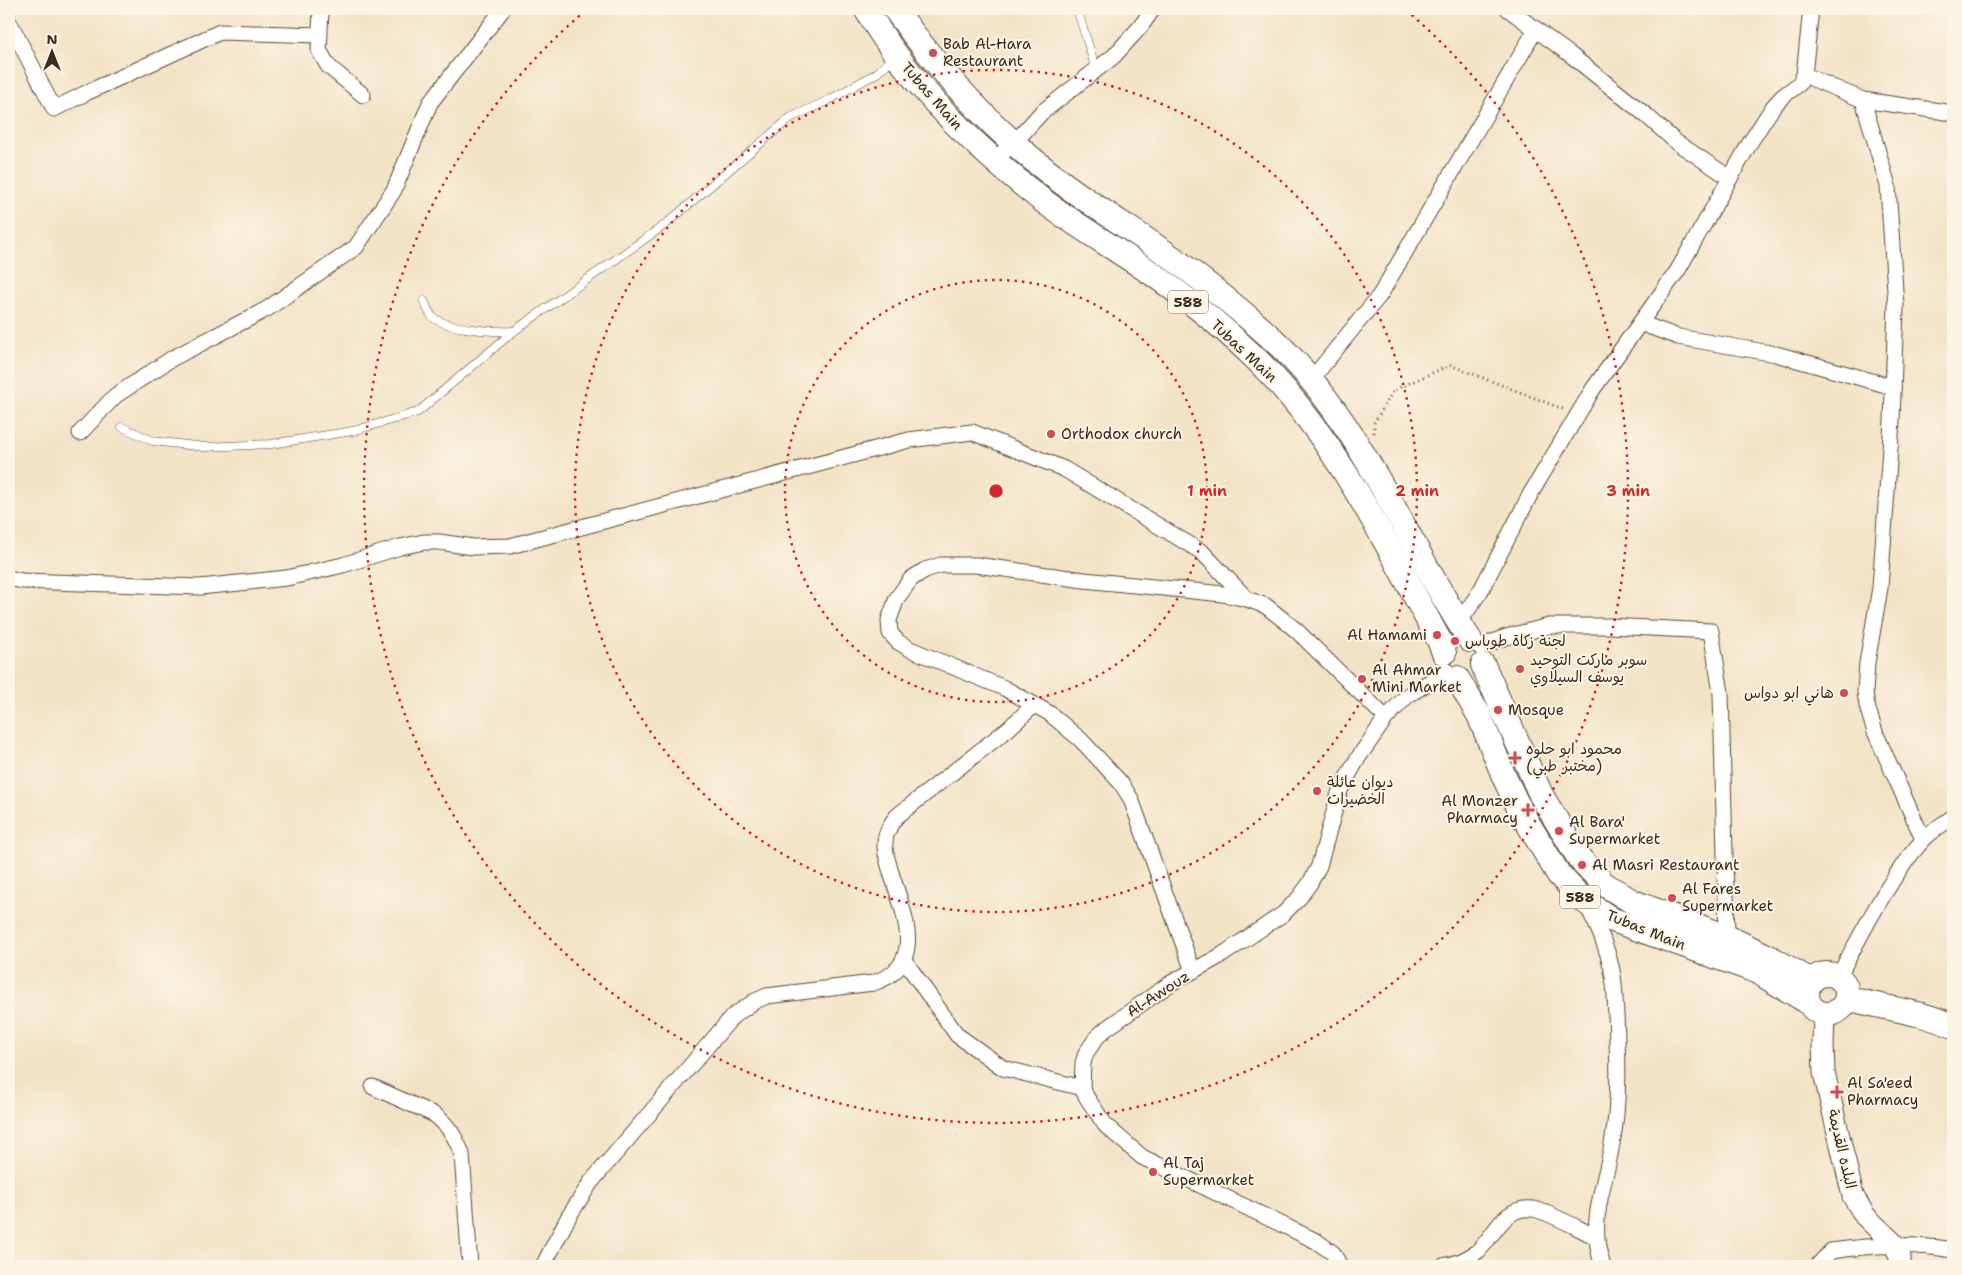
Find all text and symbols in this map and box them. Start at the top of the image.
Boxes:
north arrow [28,28,78,78]
text: N [46,30,58,48]
place label: Bab Al-Hara Restaurant [943,34,1032,71]
marker: Bab Al-Hara Restaurant [927,47,939,59]
street label: Tubas Main [897,58,967,134]
road number: 588 [1168,290,1208,314]
street label: Tubas Main [1207,315,1281,387]
place label: Orthodox church [1061,424,1182,444]
marker: Orthodox church [1045,428,1057,440]
text: 1 min [1187,481,1227,501]
text: 2 min [1395,481,1439,501]
text: 3 min [1606,481,1650,501]
centre of rings [987,482,1005,500]
place label: Al Hamami [1347,625,1427,645]
marker: Al Hamami [1431,629,1443,641]
place label: لجنة زكاة طوباس [1465,631,1566,651]
marker: لجنة زكاة طوباس [1449,635,1461,647]
place label: سوبر ماركت التوحيد يوسف السيلاوي [1530,650,1647,688]
place label: Al Ahmar Mini Market [1372,660,1462,697]
marker: سوبر ماركت التوحيد يوسف السيلاوي [1514,663,1526,675]
marker: Al Ahmar Mini Market [1356,673,1368,685]
place label: هاني ابو دواس [1744,683,1834,706]
marker: هاني ابو دواس [1838,687,1850,699]
place label: Mosque [1508,700,1564,720]
marker: Mosque [1492,704,1504,716]
place label: محمود ابو حلوه (مختبر طبي) [1526,739,1622,779]
marker: محمود ابو حلوه (مختبر طبي) [1508,751,1522,765]
place label: ديوان عائلة الخضيرات [1327,772,1393,809]
marker: ديوان عائلة الخضيرات [1311,785,1323,797]
place label: Al Monzer Pharmacy [1441,791,1518,828]
marker: Al Monzer Pharmacy [1522,804,1534,816]
place label: Al Bara' Supermarket [1569,812,1660,849]
marker: Al Bara' Supermarket [1553,825,1565,837]
place label: Al Masri Restaurant [1592,855,1740,875]
marker: Al Masri Restaurant [1576,859,1588,871]
place label: Al Fares Supermarket [1682,879,1773,916]
road number: 588 [1560,886,1600,909]
marker: Al Fares Supermarket [1666,892,1678,904]
street label: Tubas Main [1603,905,1689,955]
street label: Al-Awouz [1123,966,1193,1022]
place label: Al Sa'eed Pharmacy [1847,1073,1918,1110]
marker: Al Sa'eed Pharmacy [1831,1086,1843,1098]
street label: البلده القديمة [1823,1107,1861,1191]
place label: Al Taj Supermarket [1163,1153,1254,1190]
marker: Al Taj Supermarket [1147,1166,1159,1178]

